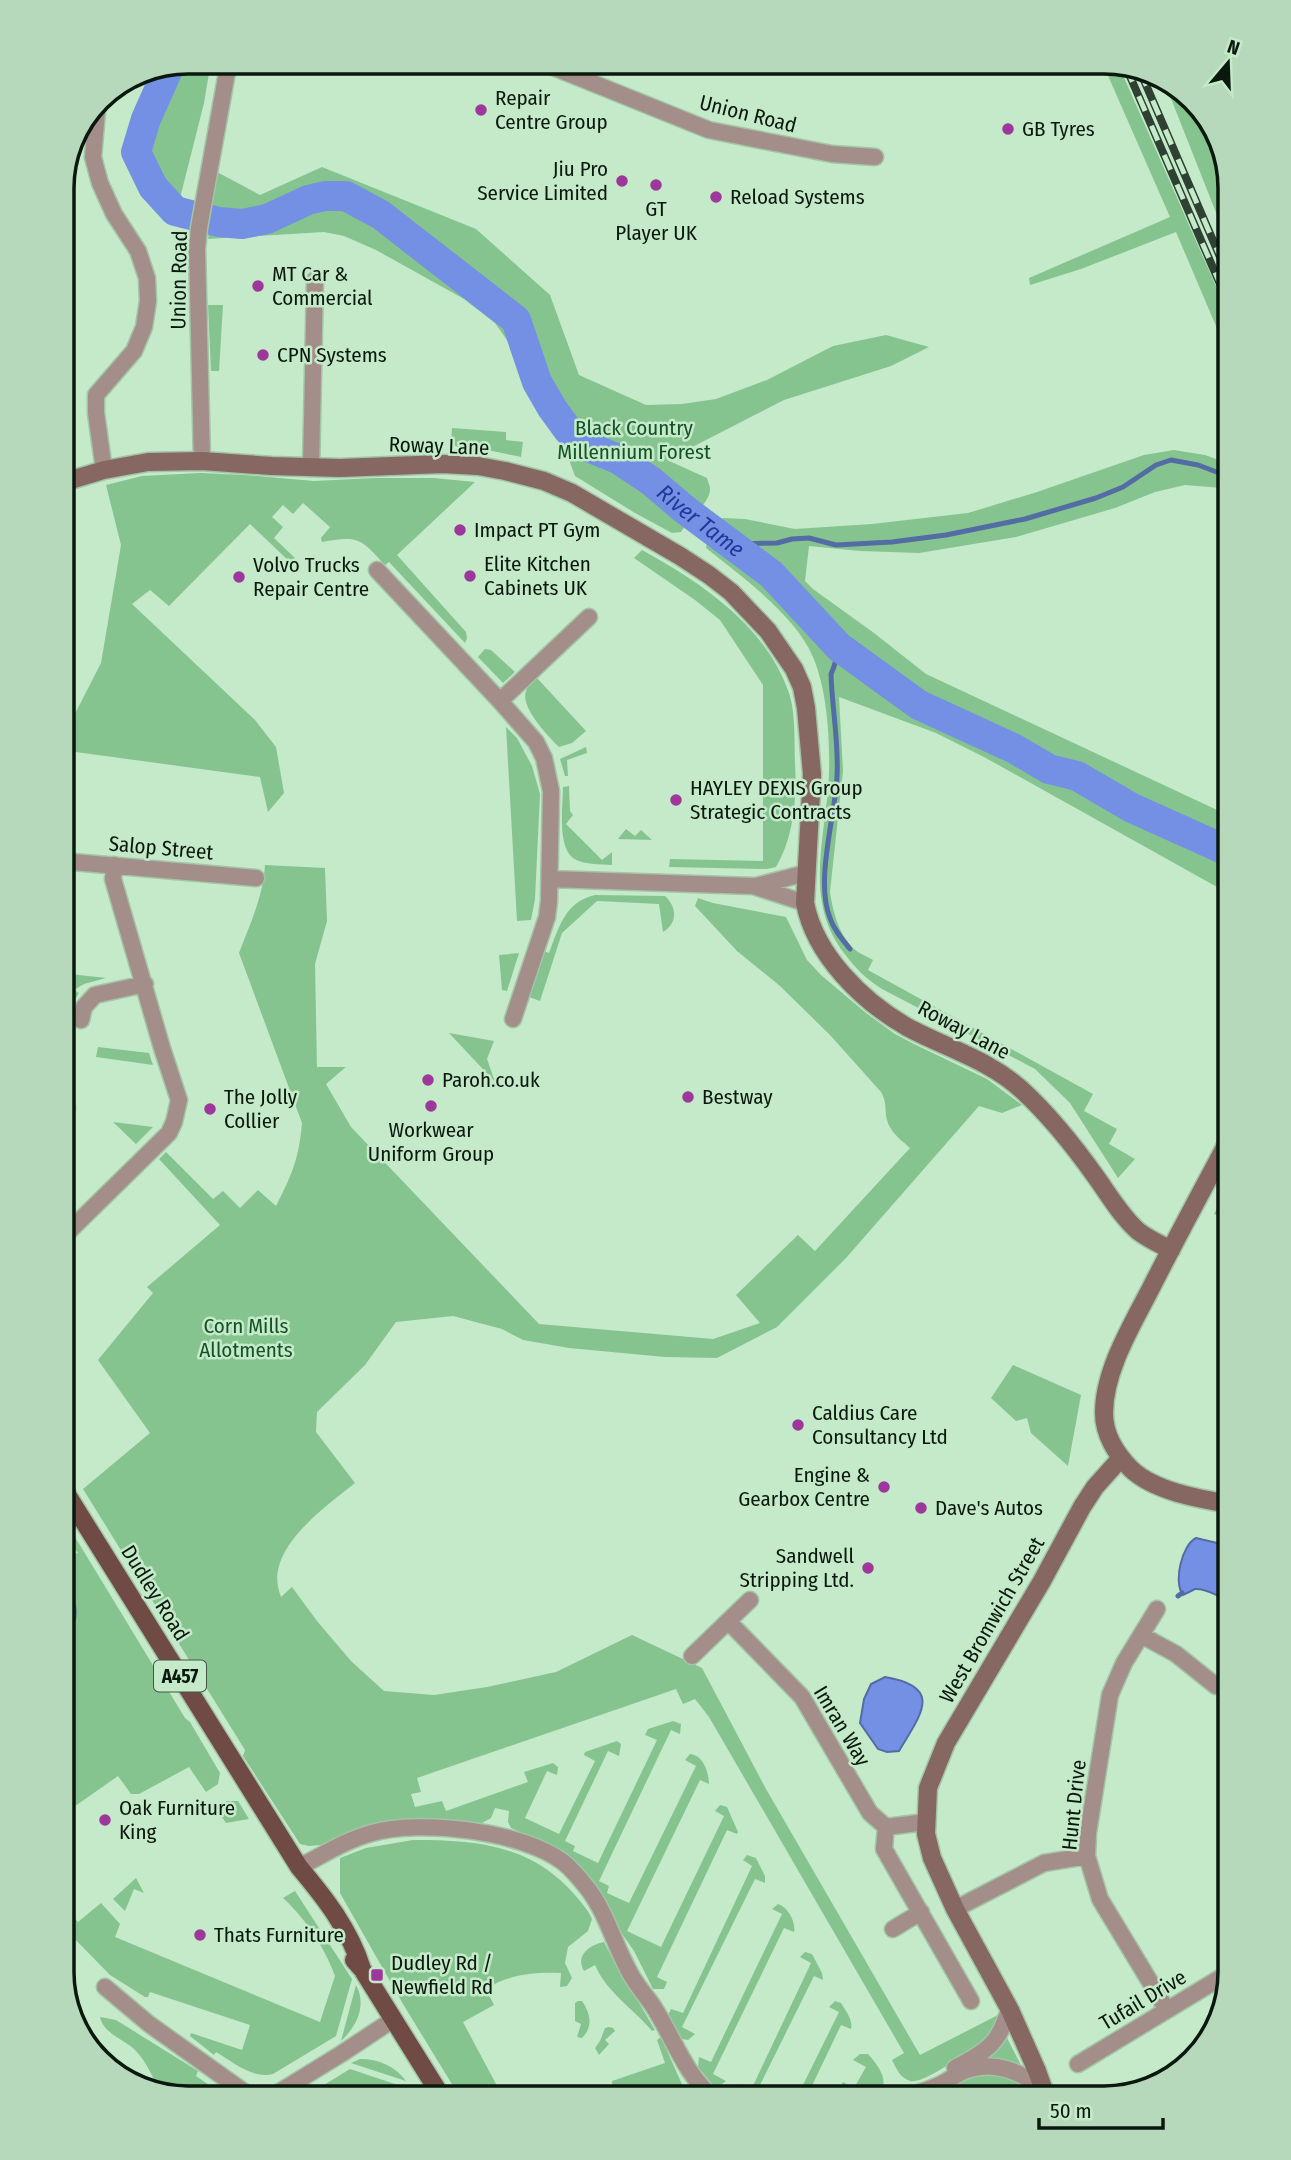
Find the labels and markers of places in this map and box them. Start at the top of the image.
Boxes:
place label: Repair Centre Group [495,85,608,135]
marker: Repair Centre Group [473,102,489,118]
place label: GB Tyres [1022,116,1095,142]
marker: GB Tyres [1000,121,1016,137]
place label: Jiu Pro Service Limited [477,156,608,206]
marker: Jiu Pro Service Limited [614,173,630,189]
marker: GT Player UK [648,177,664,193]
place label: Reload Systems [730,184,865,210]
marker: Reload Systems [708,189,724,205]
place label: GT Player UK [615,196,698,246]
place label: MT Car & Commercial [272,261,373,311]
marker: MT Car & Commercial [250,278,266,294]
place label: CPN Systems [277,342,387,368]
marker: CPN Systems [255,347,271,363]
place label: Impact PT Gym [474,517,600,543]
marker: Impact PT Gym [452,522,468,538]
place label: Elite Kitchen Cabinets UK [484,551,591,601]
place label: Volvo Trucks Repair Centre [253,552,369,602]
marker: Elite Kitchen Cabinets UK [462,568,478,584]
marker: Volvo Trucks Repair Centre [231,569,247,585]
place label: HAYLEY DEXIS Group Strategic Contracts [690,775,863,825]
marker: HAYLEY DEXIS Group Strategic Contracts [668,792,684,808]
place label: Paroh.co.uk [442,1067,540,1093]
marker: Paroh.co.uk [420,1072,436,1088]
place label: The Jolly Collier [224,1084,298,1134]
place label: Bestway [702,1084,773,1110]
marker: Bestway [680,1089,696,1105]
marker: Workwear Uniform Group [423,1098,439,1114]
marker: The Jolly Collier [202,1101,218,1117]
place label: Workwear Uniform Group [368,1117,494,1167]
place label: Caldius Care Consultancy Ltd [812,1400,948,1450]
marker: Caldius Care Consultancy Ltd [790,1417,806,1433]
place label: Engine & Gearbox Centre [738,1462,870,1512]
marker: Engine & Gearbox Centre [876,1479,892,1495]
place label: Dave's Autos [935,1495,1043,1521]
marker: Dave's Autos [913,1500,929,1516]
place label: Sandwell Stripping Ltd. [740,1543,854,1593]
marker: Sandwell Stripping Ltd. [860,1560,876,1576]
place label: Oak Furniture King [119,1795,235,1845]
marker: Oak Furniture King [97,1812,113,1828]
place label: Thats Furniture [214,1922,344,1948]
marker: Thats Furniture [192,1927,208,1943]
place label: Dudley Rd / Newfield Rd [391,1950,493,2000]
marker: Dudley Rd / Newfield Rd [369,1967,385,1983]

